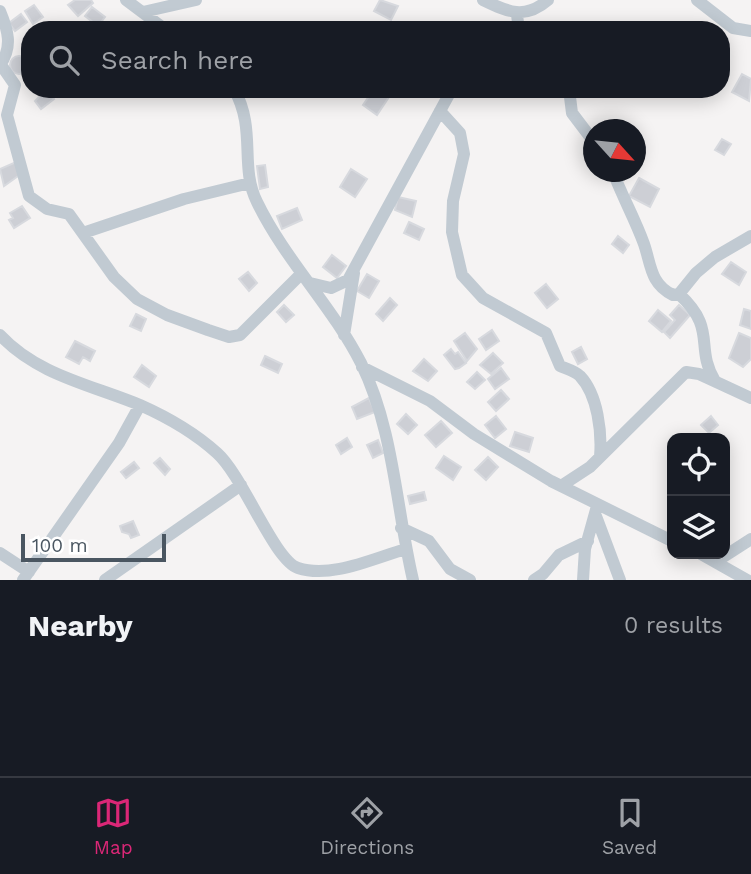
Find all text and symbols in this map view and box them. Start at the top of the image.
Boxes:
search box [21,21,730,98]
icon: search [45,41,83,79]
text: Search here [101,45,253,75]
north arrow [583,119,646,182]
map controls [667,433,730,559]
button: locate [667,433,730,496]
button: layers [667,496,730,559]
scale bar [21,531,166,563]
text: 100 m [32,534,88,557]
text: Nearby [28,608,133,643]
text: 0 results [624,612,723,639]
tab: Map [94,794,133,859]
tab: Directions [320,794,414,859]
tab: Saved [602,794,657,859]

